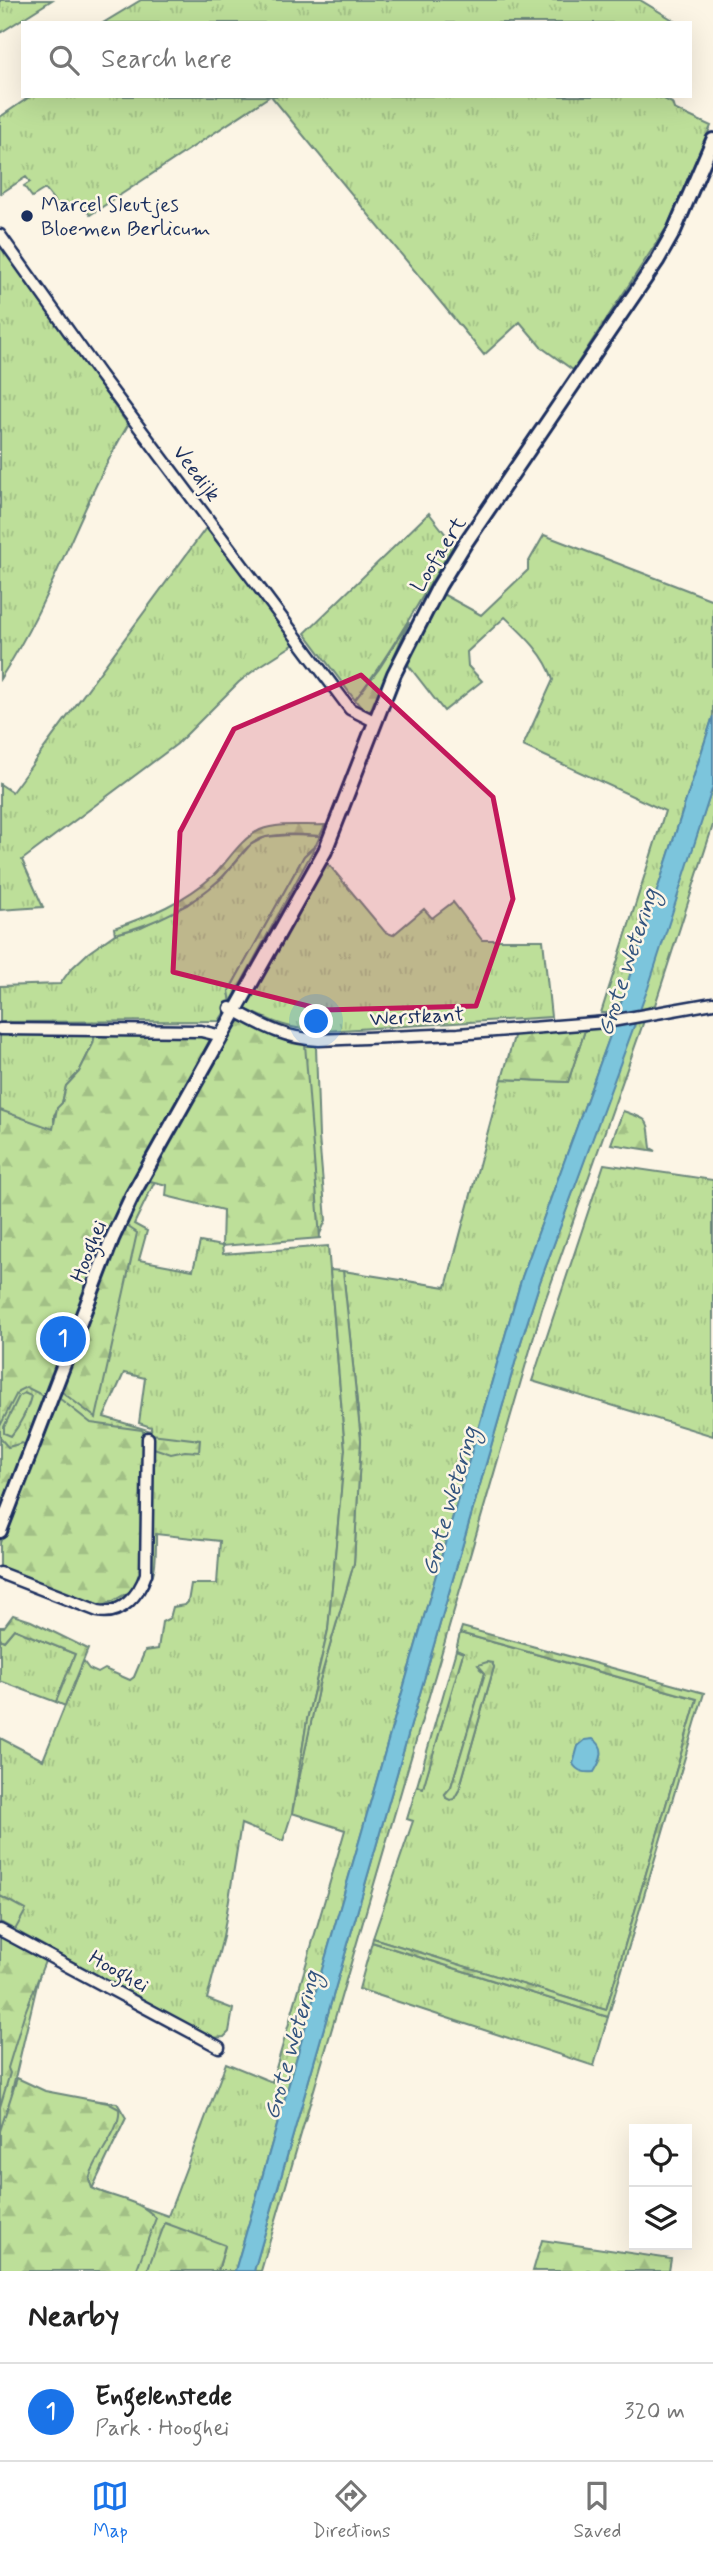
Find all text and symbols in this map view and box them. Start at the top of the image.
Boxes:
search box [21,21,692,98]
icon: search [45,41,83,79]
text: Search here [101,43,232,77]
place label: Marcel Sleutjes Bloemen Berlicum [41,191,211,243]
marker: Marcel Sleutjes Bloemen Berlicum [19,208,35,224]
street label: Veedijk [166,440,227,508]
street label: Loofaert [405,511,473,598]
water label: Grote Wetering [591,884,669,1041]
street label: Werstkant [369,1001,465,1033]
your location [299,1004,333,1038]
street label: Hooghei [64,1216,116,1287]
pin: 1 [40,1313,86,1365]
water label: Grote Wetering [415,1423,489,1580]
street label: Hooghei [83,1944,154,2002]
water label: Grote Wetering [257,1967,331,2124]
map controls [629,2124,692,2250]
button: locate [629,2124,692,2187]
button: layers [629,2187,692,2250]
text: Nearby [28,2297,119,2336]
text: Engelenstede [95,2380,232,2414]
text: 1 [46,2397,56,2427]
text: 320 m [624,2397,685,2427]
text: Park · Hooghei [95,2414,229,2444]
tab: Map [91,2477,129,2544]
tab: Directions [312,2477,391,2544]
tab: Saved [573,2477,621,2544]

